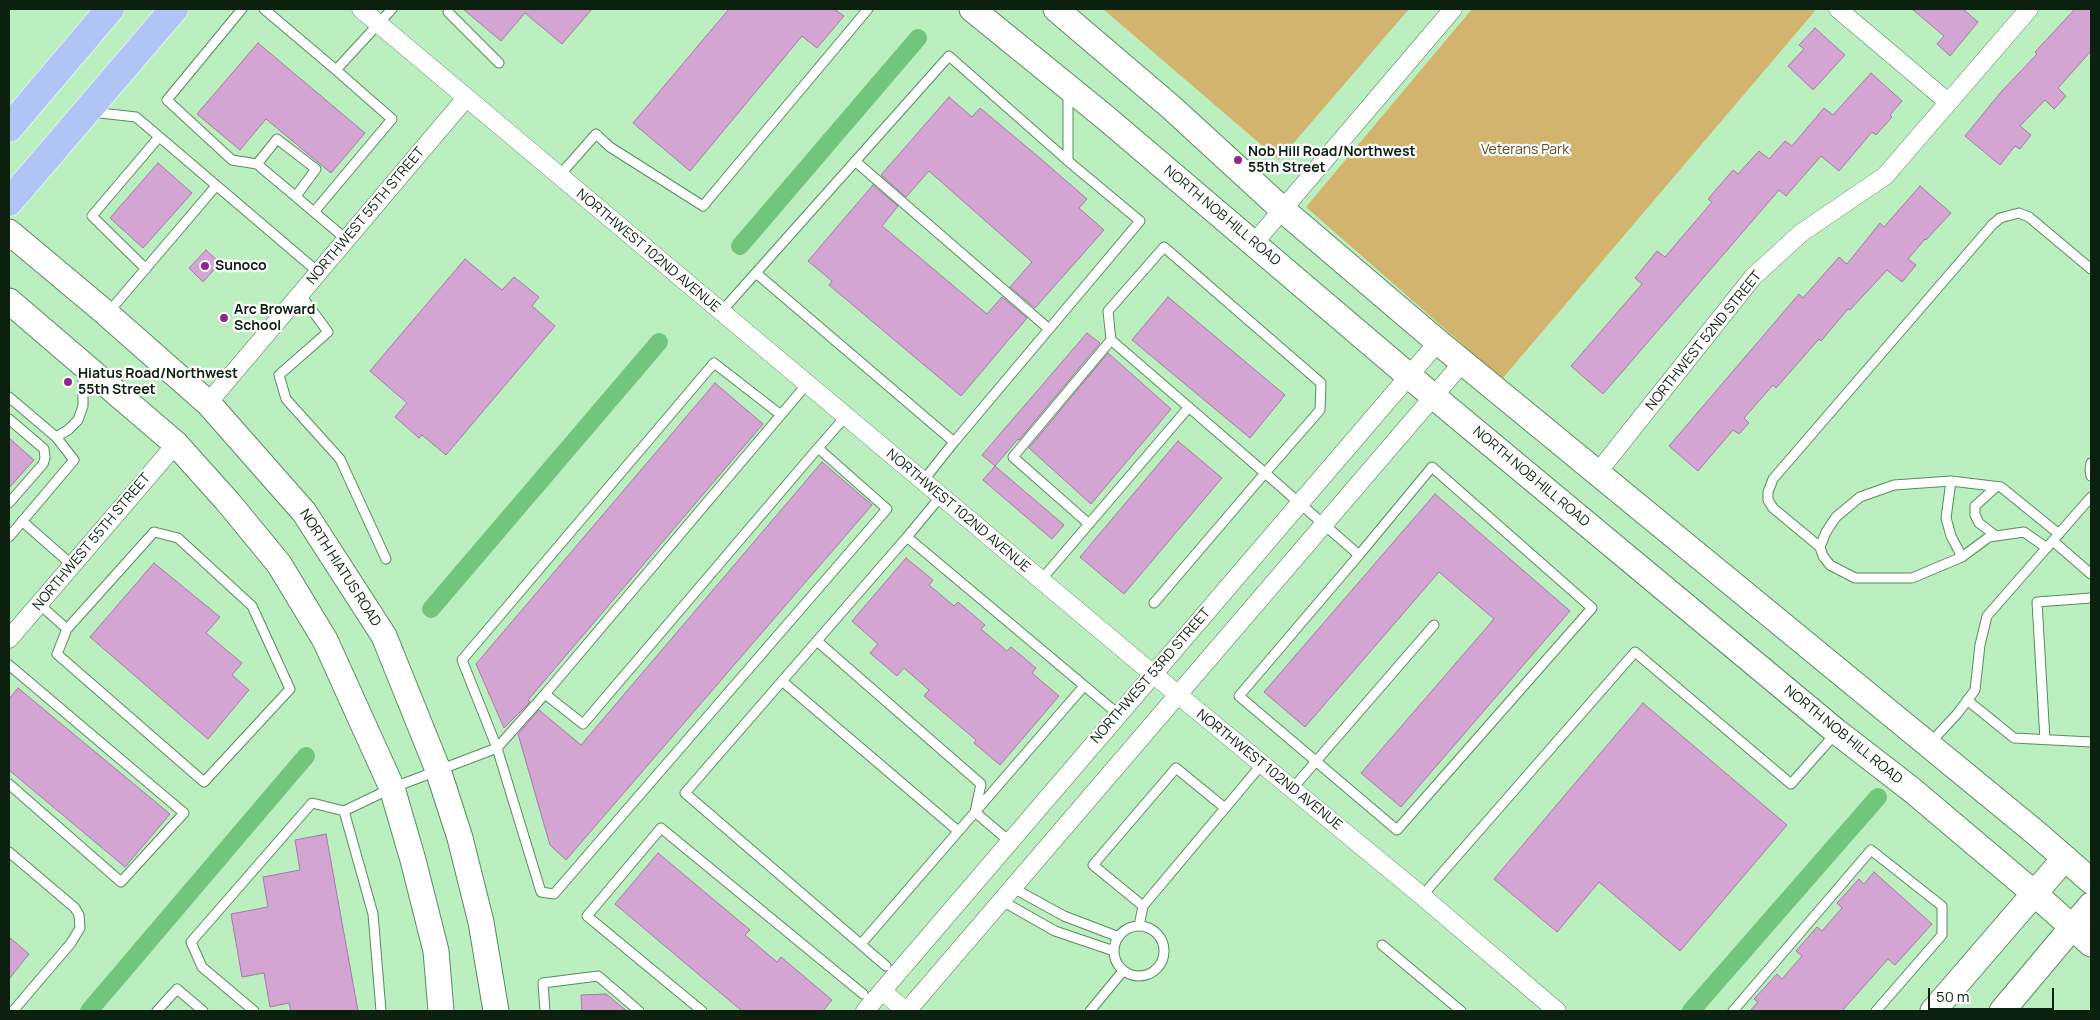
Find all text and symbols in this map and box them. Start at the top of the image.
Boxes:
park label: Veterans Park [1481,142,1569,158]
street label: NORTHWEST 55TH STREET [304,144,428,288]
place label: Nob Hill Road/Northwest 55th Street [1248,144,1416,176]
marker: Nob Hill Road/Northwest 55th Street [1232,154,1244,166]
street label: NORTH NOB HILL ROAD [1160,162,1284,270]
street label: NORTHWEST 102ND AVENUE [573,186,723,316]
place label: Sunoco [215,258,267,274]
marker: Sunoco [199,260,211,272]
street label: NORTHWEST 52ND STREET [1643,268,1765,414]
place label: Arc Broward School [234,302,315,334]
marker: Arc Broward School [218,312,230,324]
place label: Hiatus Road/Northwest 55th Street [78,366,238,398]
marker: Hiatus Road/Northwest 55th Street [62,376,74,388]
street label: NORTH NOB HILL ROAD [1469,423,1593,531]
street label: NORTHWEST 102ND AVENUE [883,446,1033,576]
street label: NORTHWEST 55TH STREET [30,470,154,614]
street label: NORTH HIATUS ROAD [296,506,384,630]
street label: NORTHWEST 53RD STREET [1088,605,1214,747]
street label: NORTH NOB HILL ROAD [1780,682,1906,788]
street label: NORTHWEST 102ND AVENUE [1193,706,1345,834]
scale bar [1930,978,2056,1010]
text: 50 m [1936,986,1970,1007]

